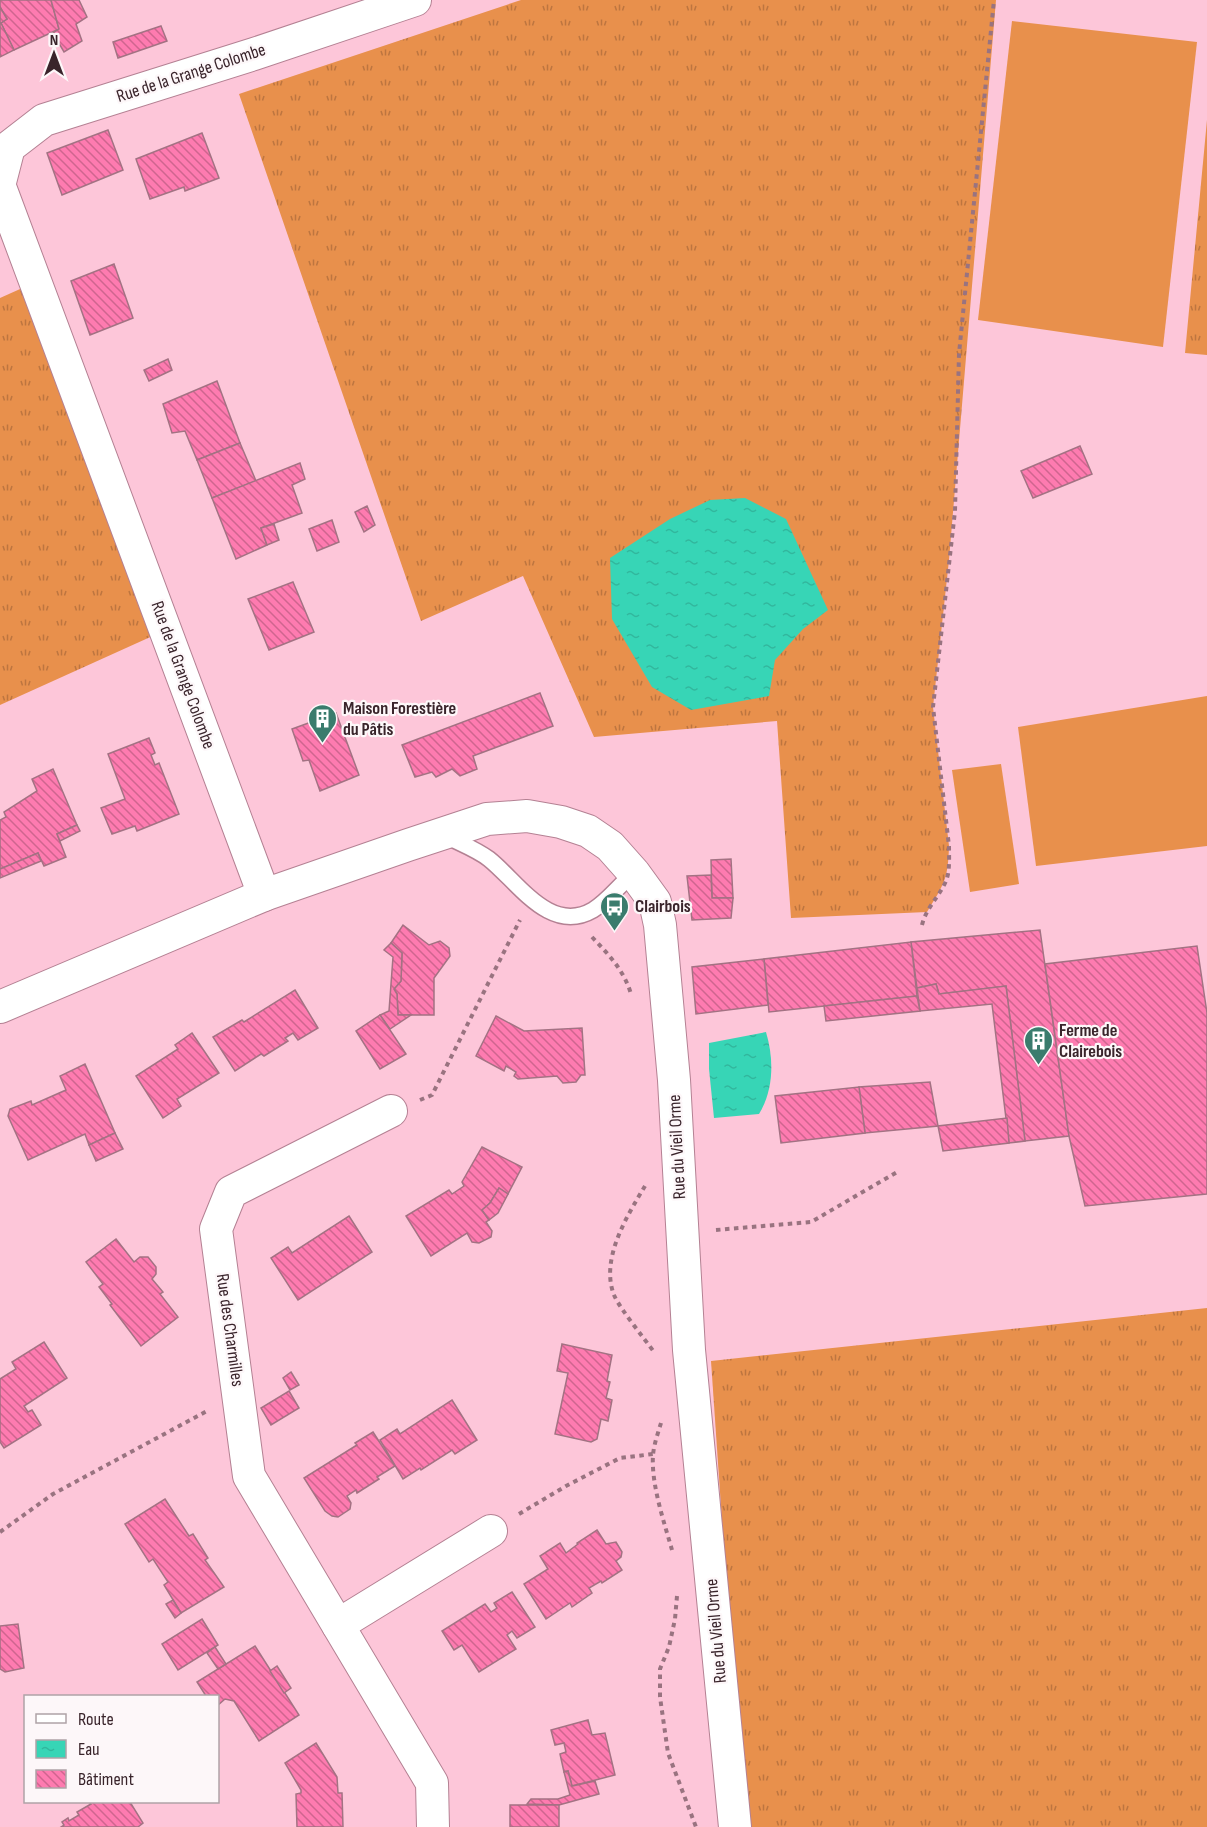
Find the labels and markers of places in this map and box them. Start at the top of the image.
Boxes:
place label: Maison Forestière du Pâtis [343,698,456,740]
building icon: Maison Forestière du Pâtis [306,702,338,744]
bus stop icon: Clairbois [598,890,630,932]
place label: Clairbois [635,896,691,917]
place label: Ferme de Clairebois [1059,1020,1122,1062]
building icon: Ferme de Clairebois [1022,1024,1054,1066]

